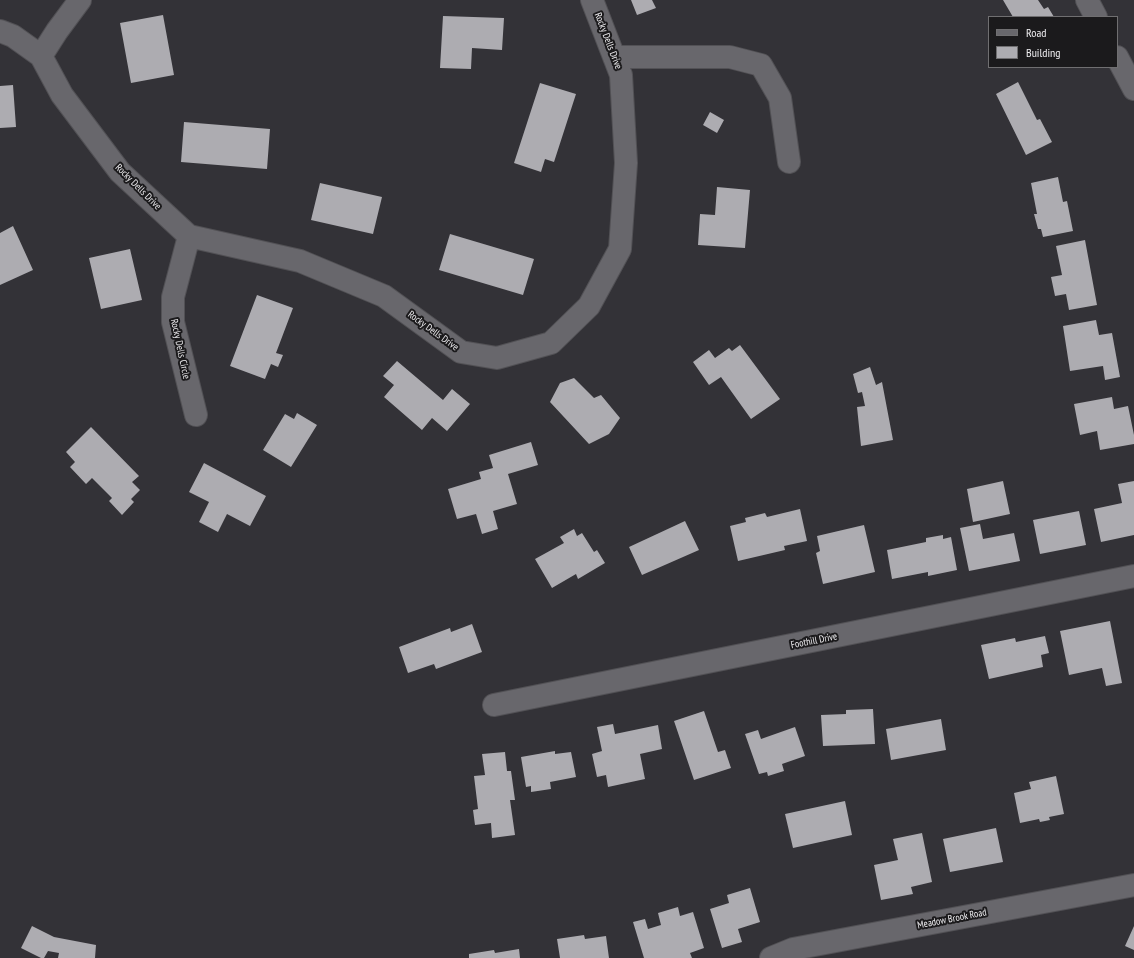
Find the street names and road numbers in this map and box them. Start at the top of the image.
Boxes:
street label: Rocky Dells Drive [592,11,624,71]
street label: Rocky Dells Drive [113,162,163,212]
street label: Rocky Dells Drive [405,309,461,353]
street label: Rocky Dells Circle [168,318,192,380]
street label: Foothill Drive [790,631,838,651]
street label: Meadow Brook Road [916,906,988,932]

